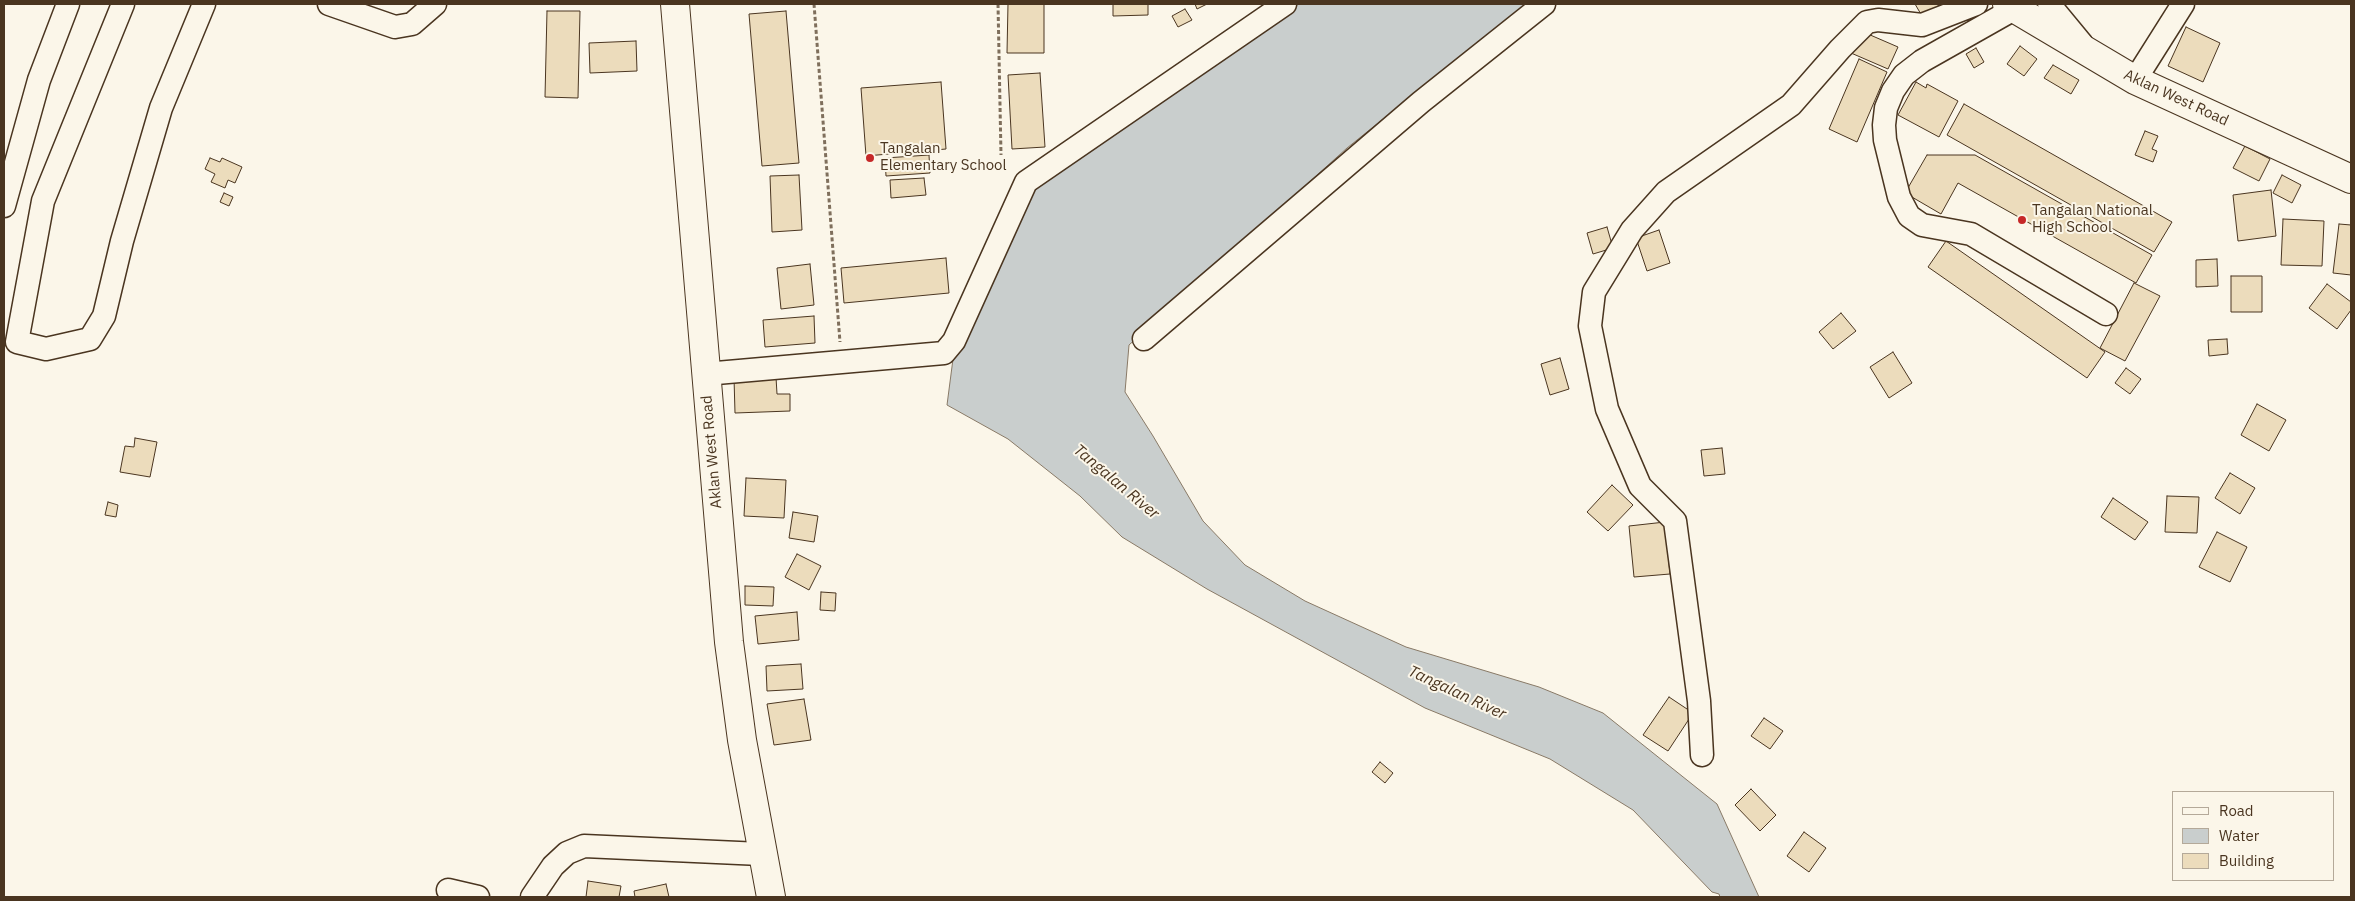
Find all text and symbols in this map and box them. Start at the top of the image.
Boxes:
street label: Aklan West Road [2121,66,2231,130]
place label: Tangalan Elementary School [880,140,1007,175]
marker: Tangalan Elementary School [864,152,876,164]
place label: Tangalan National High School [2032,202,2153,237]
marker: Tangalan National High School [2016,214,2028,226]
street label: Aklan West Road [698,395,726,509]
water label: Tangalan River [1069,441,1163,523]
water label: Tangalan River [1405,662,1509,724]
legend [2172,791,2335,881]
text: Road [2219,801,2254,820]
text: Water [2219,826,2259,845]
text: Building [2219,851,2274,870]

